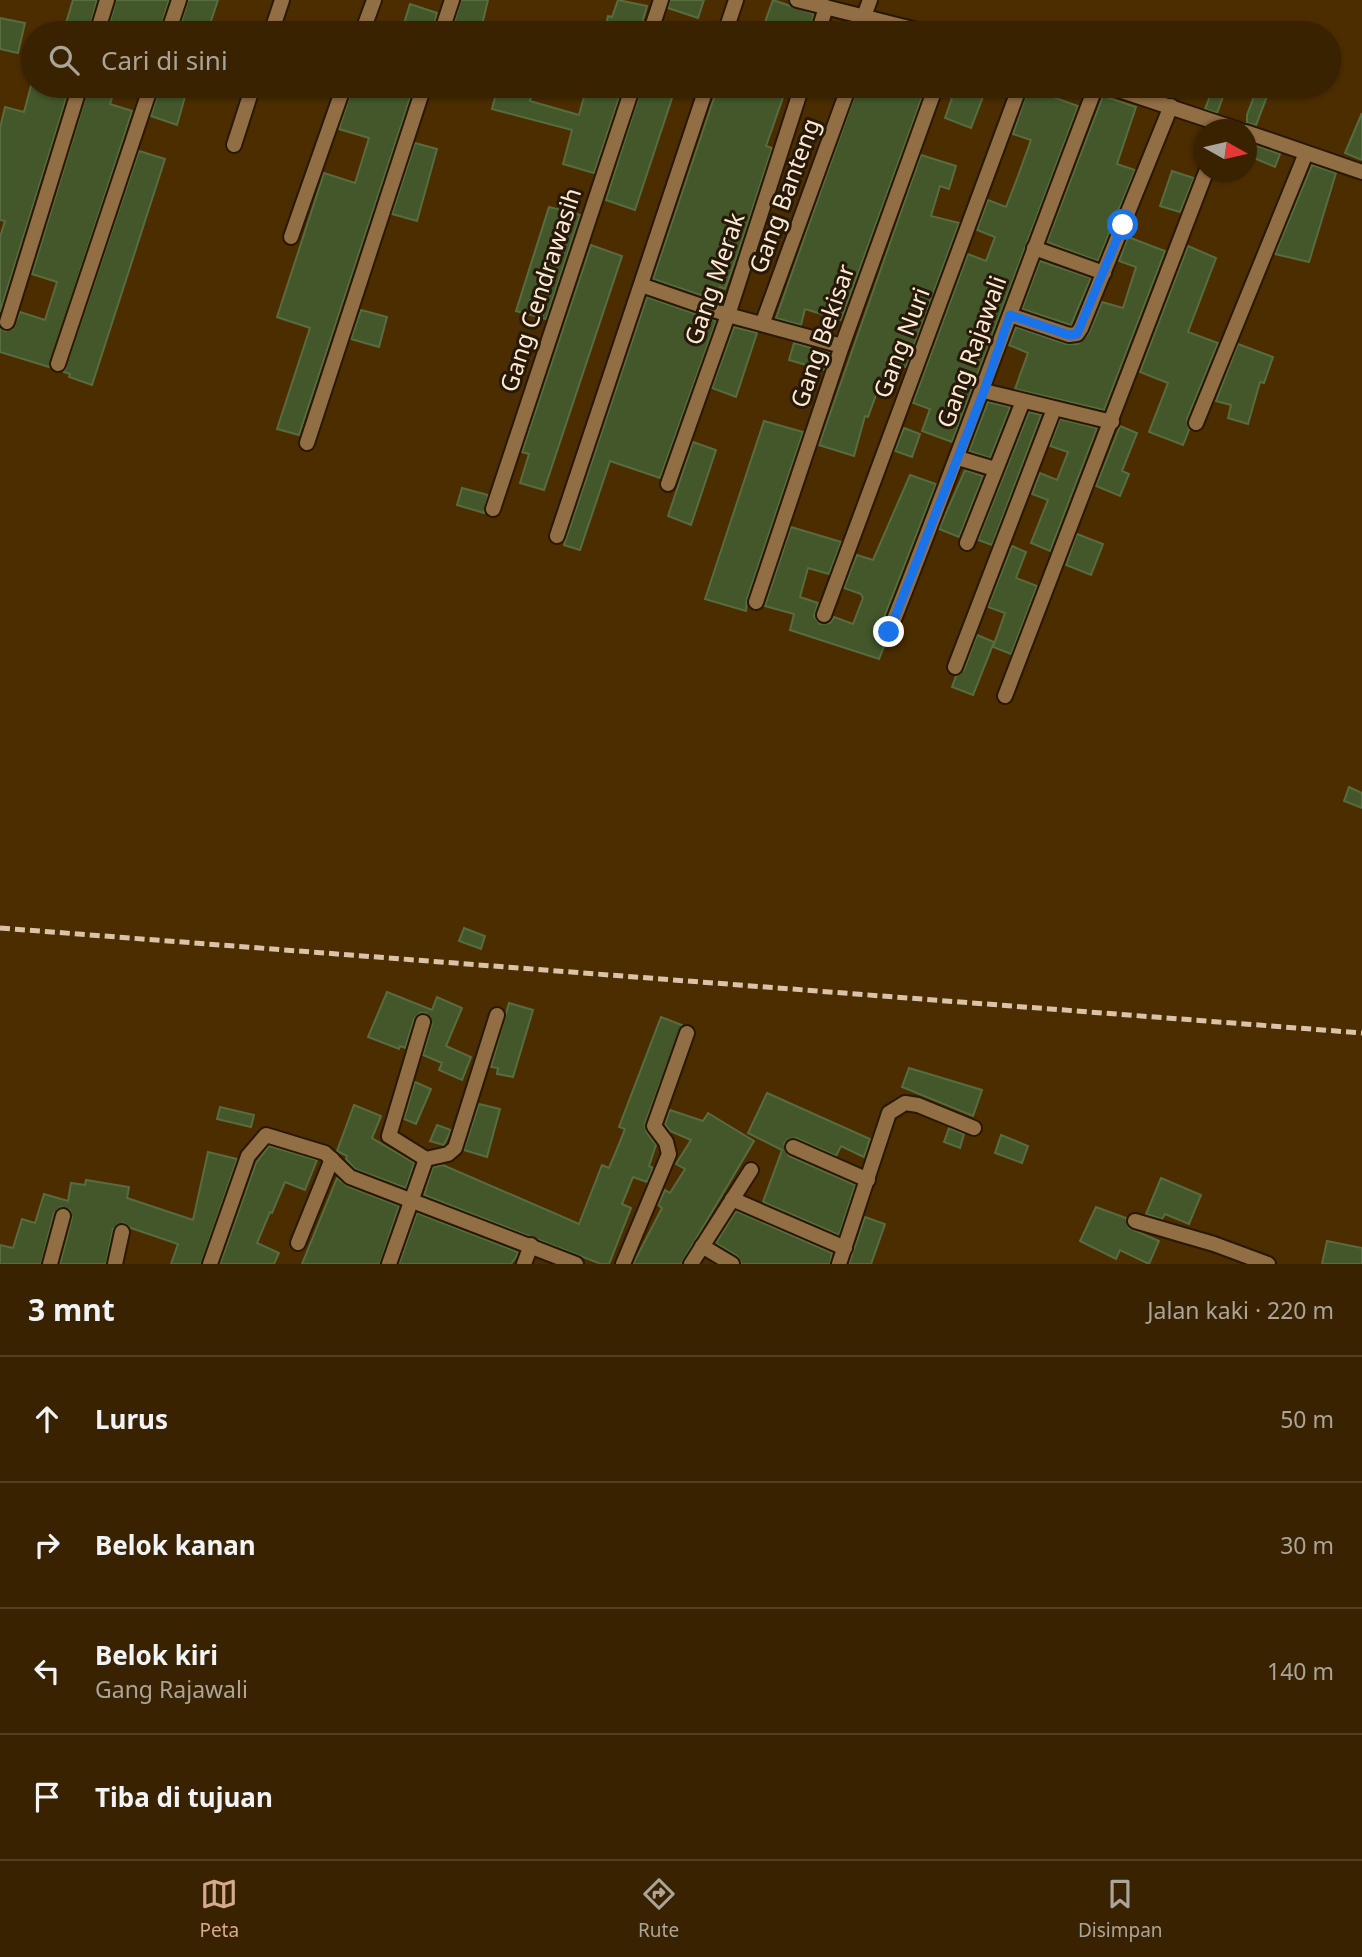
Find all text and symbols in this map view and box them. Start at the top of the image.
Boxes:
search box [21,21,1341,98]
icon: search [45,41,83,79]
text: Cari di sini [101,42,228,78]
street label: Gang Banteng [740,114,827,277]
north arrow [1194,119,1257,182]
street label: Gang Cendrawasih [491,183,588,396]
street label: Gang Merak [676,208,752,349]
route start [1107,209,1138,240]
street label: Gang Bekisar [782,259,862,412]
street label: Gang Rajawali [928,271,1013,432]
street label: Gang Nuri [864,282,937,403]
route end [873,616,904,647]
text: 3 mnt [28,1289,115,1330]
text: Jalan kaki · 220 m [1147,1294,1334,1326]
icon: ahead [28,1400,66,1438]
text: Lurus [95,1401,168,1437]
text: 50 m [1280,1403,1334,1435]
icon: right [28,1526,66,1564]
text: Belok kanan [95,1527,256,1563]
text: 30 m [1280,1529,1334,1561]
text: Belok kiri [95,1637,218,1673]
icon: left [28,1652,66,1690]
text: 140 m [1267,1655,1334,1687]
text: Gang Rajawali [95,1673,248,1705]
icon: arrive [28,1778,66,1816]
text: Tiba di tujuan [95,1779,273,1815]
tab: Peta [199,1875,239,1943]
tab: Rute [638,1875,679,1943]
tab: Disimpan [1078,1875,1163,1943]

